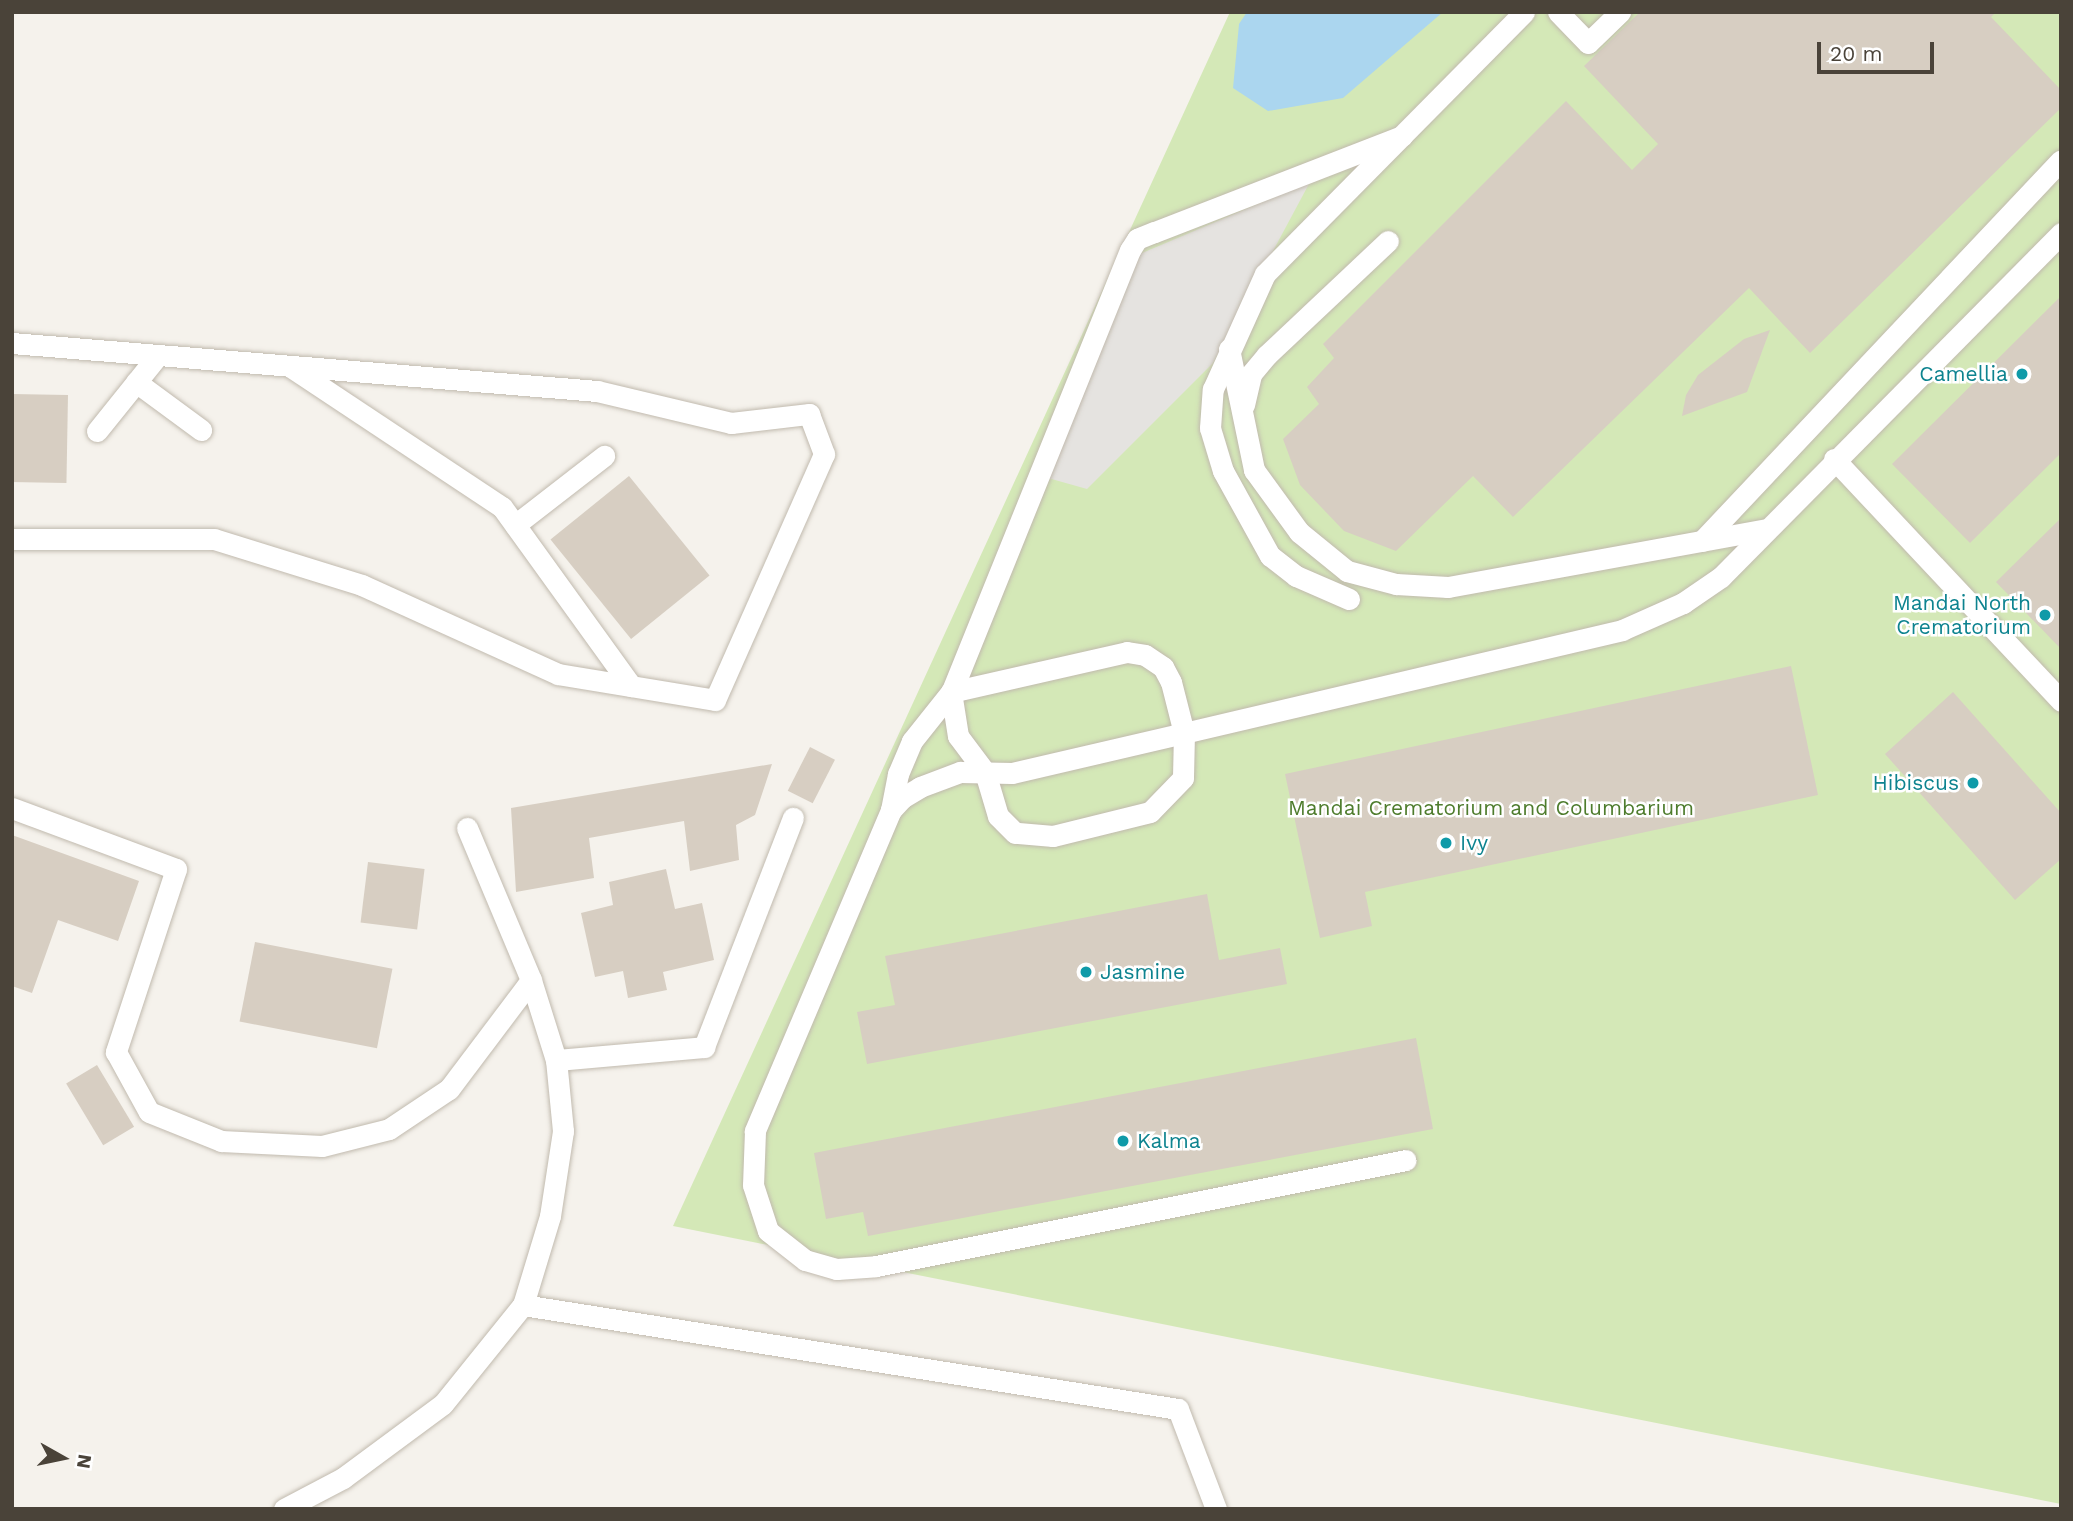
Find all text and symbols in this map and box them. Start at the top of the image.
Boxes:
scale bar [1821,28,1938,72]
text: 20 m [1830,41,1882,66]
place label: Camellia [1919,361,2008,387]
marker: Camellia [2014,366,2030,382]
place label: Mandai North Crematorium [1893,590,2031,640]
marker: Mandai North Crematorium [2037,607,2053,623]
place label: Hibiscus [1872,770,1959,796]
marker: Hibiscus [1965,775,1981,791]
park label: Mandai Crematorium and Columbarium [1288,795,1694,821]
place label: Ivy [1460,830,1488,856]
marker: Ivy [1438,835,1454,851]
place label: Jasmine [1100,959,1185,985]
marker: Jasmine [1078,964,1094,980]
place label: Kalma [1137,1128,1201,1154]
marker: Kalma [1115,1133,1131,1149]
north arrow [28,1423,98,1493]
text: N [72,1453,97,1470]

